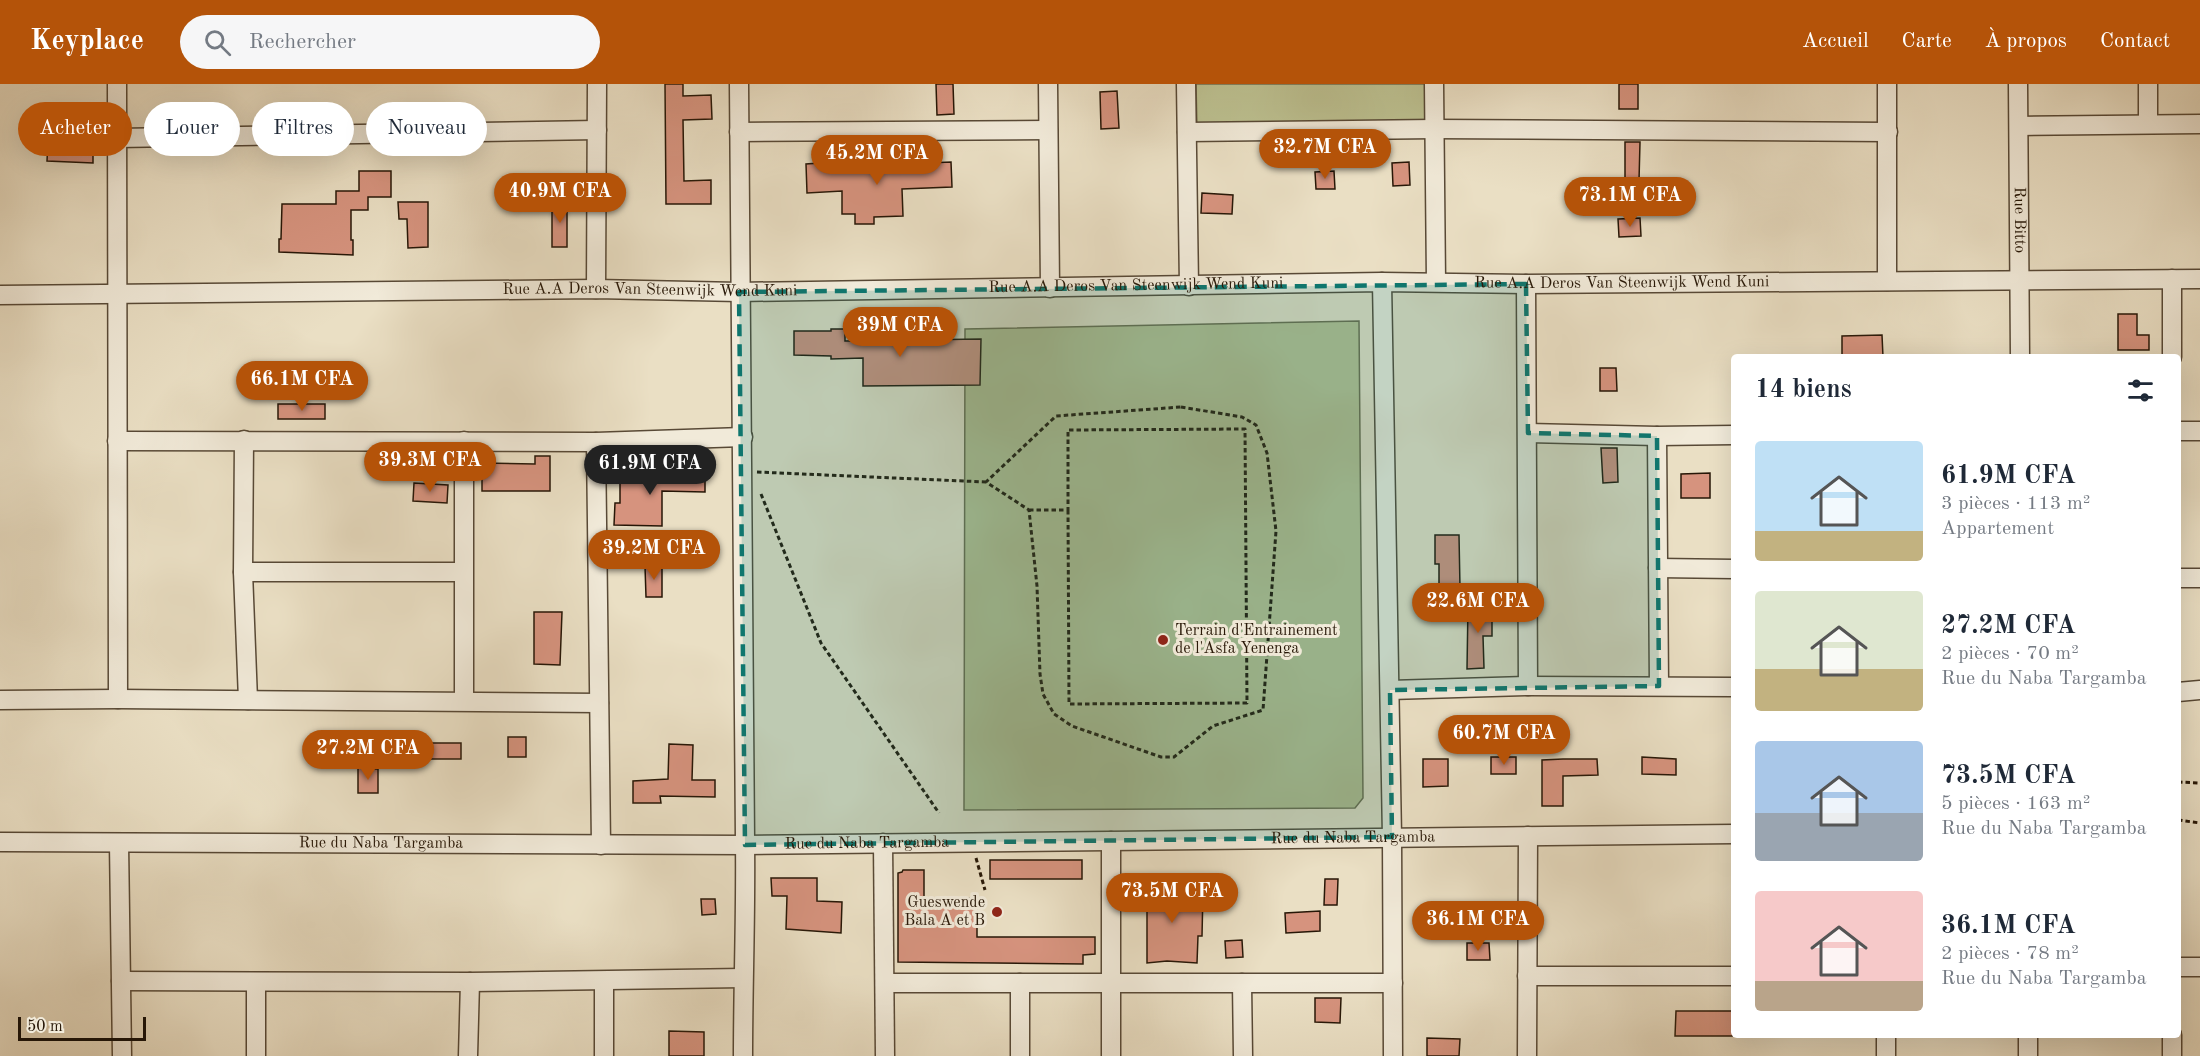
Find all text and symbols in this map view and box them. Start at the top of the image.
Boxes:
search box [180,15,600,69]
icon: search [201,26,234,59]
text: Keyplace [30,28,144,56]
text: Rechercher [249,31,356,53]
text: Accueil [1802,31,1869,52]
text: Carte [1902,31,1952,52]
text: À propos [1985,31,2067,52]
text: Contact [2100,31,2170,52]
chip: Acheter [18,102,132,156]
chip: Louer [144,102,240,156]
chip: Filtres [252,102,354,156]
chip: Nouveau [366,102,487,156]
pin: 32.7M CFA [1256,129,1394,180]
pin: 45.2M CFA [808,135,946,186]
text: 32.7M CFA [1273,138,1377,158]
text: 45.2M CFA [825,144,929,164]
pin: 40.9M CFA [491,173,629,224]
pin: 73.1M CFA [1561,177,1699,228]
text: 40.9M CFA [508,182,612,202]
text: 73.1M CFA [1578,186,1682,206]
street label: Rue Bitto [2011,187,2027,253]
street label: Rue A.A Deros Van Steenwijk Wend Kuni [1474,274,1769,292]
street label: Rue A.A Deros Van Steenwijk Wend Kuni [988,276,1283,296]
street label: Rue A.A Deros Van Steenwijk Wend Kuni [502,281,797,300]
pin: 39M CFA [845,307,955,358]
text: 39M CFA [857,316,943,336]
pin: 66.1M CFA [233,361,371,412]
text: 66.1M CFA [250,370,354,390]
icon: filters [2124,374,2157,407]
text: 14 biens [1755,377,1852,403]
pin: 39.3M CFA [361,442,499,493]
pin: 61.9M CFA [581,445,719,496]
text: 39.3M CFA [378,451,482,471]
text: 61.9M CFA [598,454,702,474]
text: 61.9M CFA [1941,463,2076,489]
icon: home [1803,465,1875,537]
text: 3 pièces · 113 m² [1941,494,2090,514]
text: Appartement [1941,519,2054,539]
pin: 39.2M CFA [585,530,723,581]
text: 39.2M CFA [602,539,706,559]
pin: 22.6M CFA [1409,583,1547,634]
text: 22.6M CFA [1426,592,1530,612]
text: 27.2M CFA [1941,613,2076,639]
icon: home [1803,615,1875,687]
place label: Terrain d'Entrainement de l'Asfa Yenenga [1175,623,1338,657]
marker: Terrain d'Entrainement de l'Asfa Yenenga [1156,633,1170,647]
text: 2 pièces · 70 m² [1941,644,2079,664]
text: Rue du Naba Targamba [1941,669,2147,689]
pin: 60.7M CFA [1435,715,1573,766]
text: 60.7M CFA [1452,724,1556,744]
pin: 27.2M CFA [299,730,437,781]
text: 27.2M CFA [316,739,420,759]
text: 73.5M CFA [1941,763,2076,789]
icon: home [1803,765,1875,837]
text: 5 pièces · 163 m² [1941,794,2090,814]
text: Rue du Naba Targamba [1941,819,2147,839]
street label: Rue du Naba Targamba [1271,829,1435,847]
street label: Rue du Naba Targamba [299,835,463,852]
street label: Rue du Naba Targamba [785,835,949,853]
pin: 73.5M CFA [1103,873,1241,924]
text: 73.5M CFA [1120,882,1224,902]
place label: Gueswende Bala A et B [904,895,985,929]
pin: 36.1M CFA [1409,901,1547,952]
marker: Gueswende Bala A et B [990,905,1004,919]
text: 36.1M CFA [1426,910,1530,930]
text: 36.1M CFA [1941,913,2076,939]
icon: home [1803,915,1875,987]
text: 2 pièces · 78 m² [1941,944,2079,964]
text: Rue du Naba Targamba [1941,969,2147,989]
scale bar [18,1014,146,1042]
text: 50 m [27,1019,63,1035]

